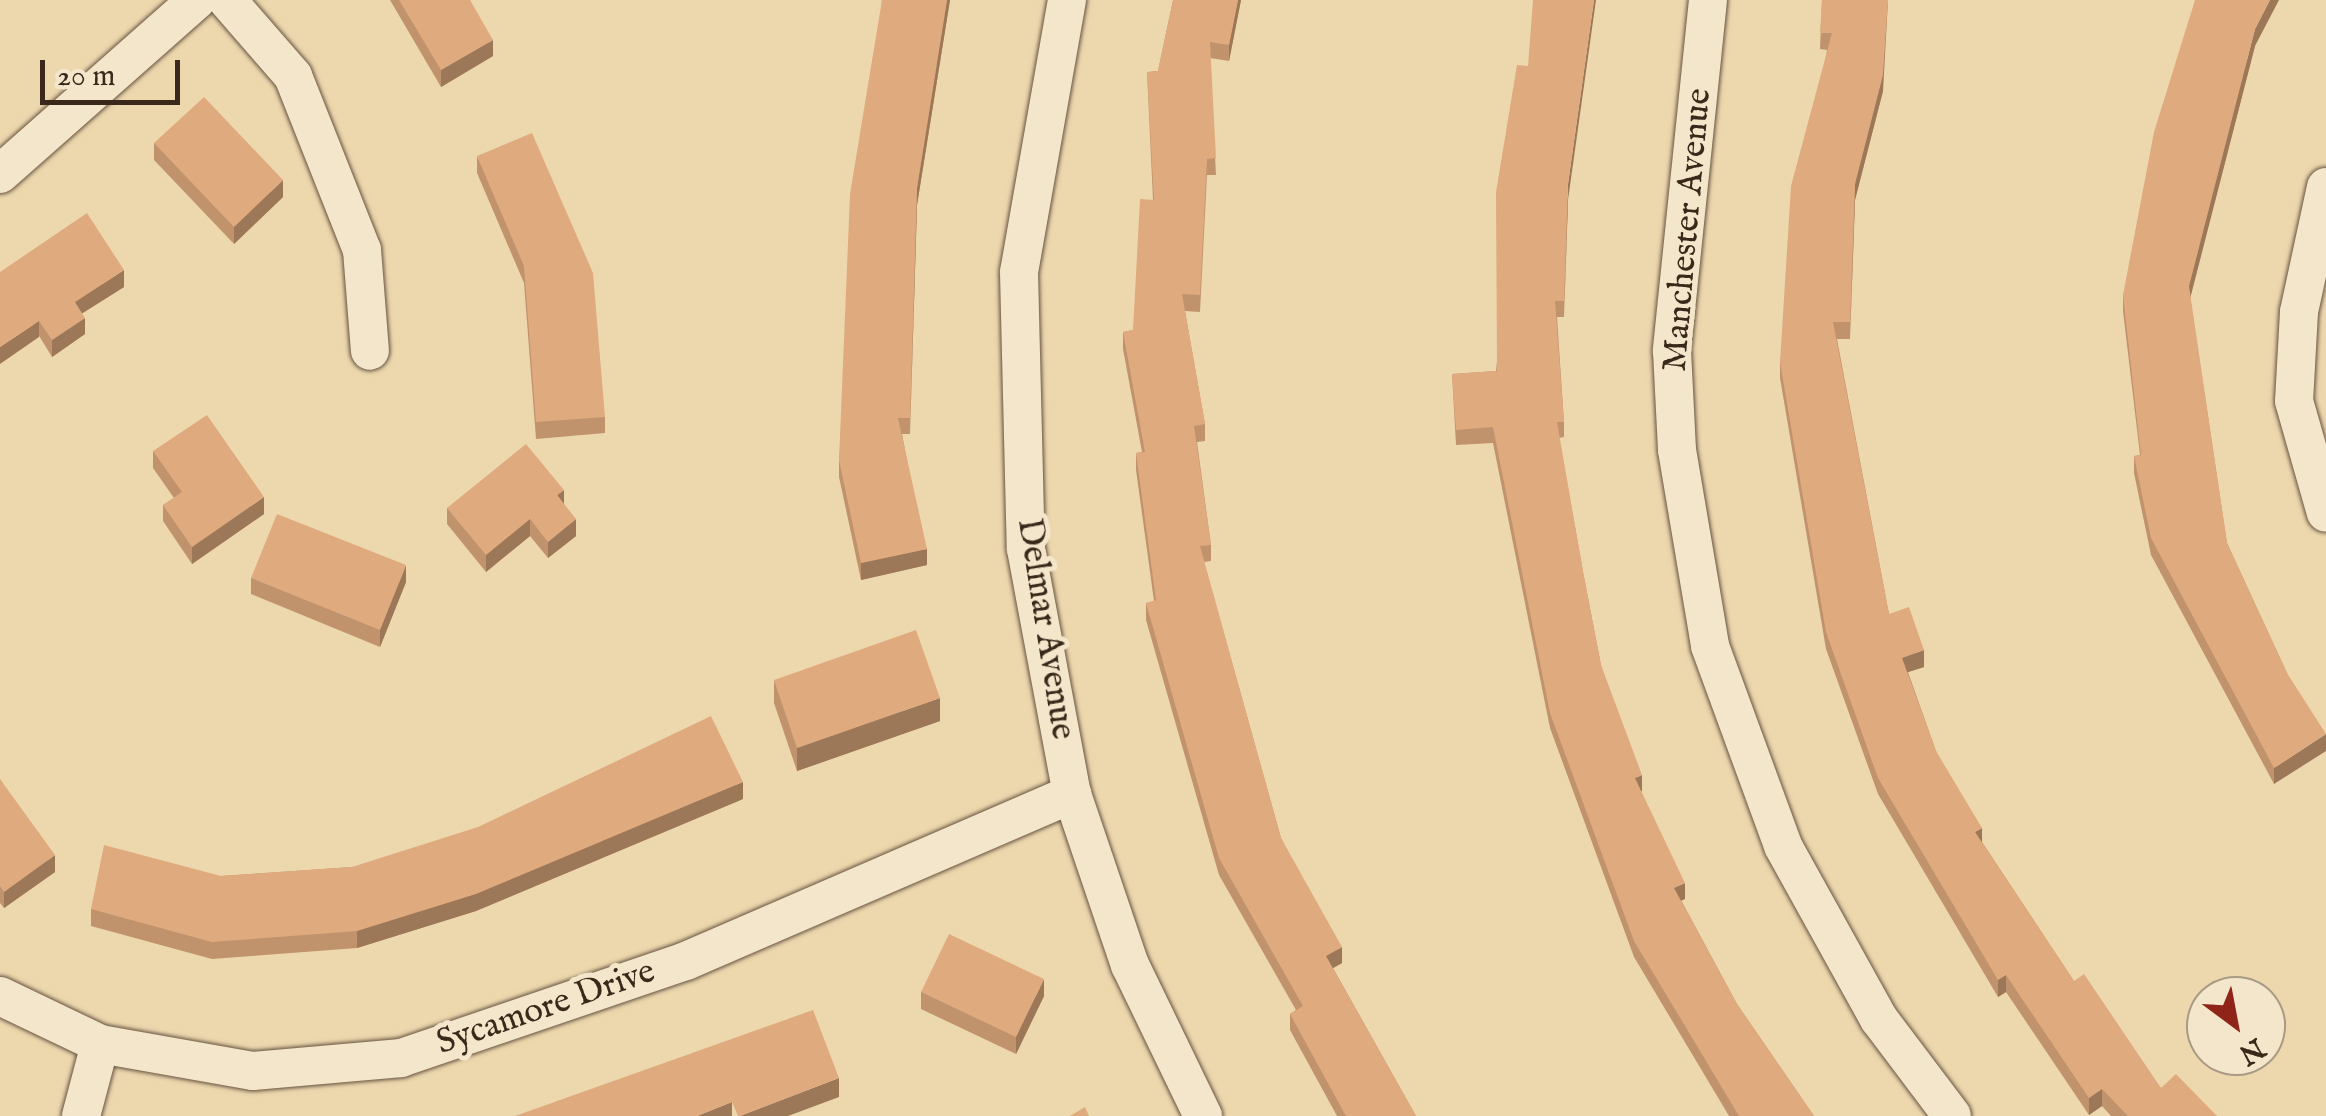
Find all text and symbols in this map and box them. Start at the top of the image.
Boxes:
scale bar [45,40,185,102]
text: 20 m [57,58,116,96]
street label: Manchester Avenue [1655,87,1721,373]
street label: Delmar Avenue [1007,515,1083,743]
street label: Sycamore Drive [431,951,661,1065]
north arrow [2186,976,2286,1076]
text: N [2232,1029,2271,1071]

